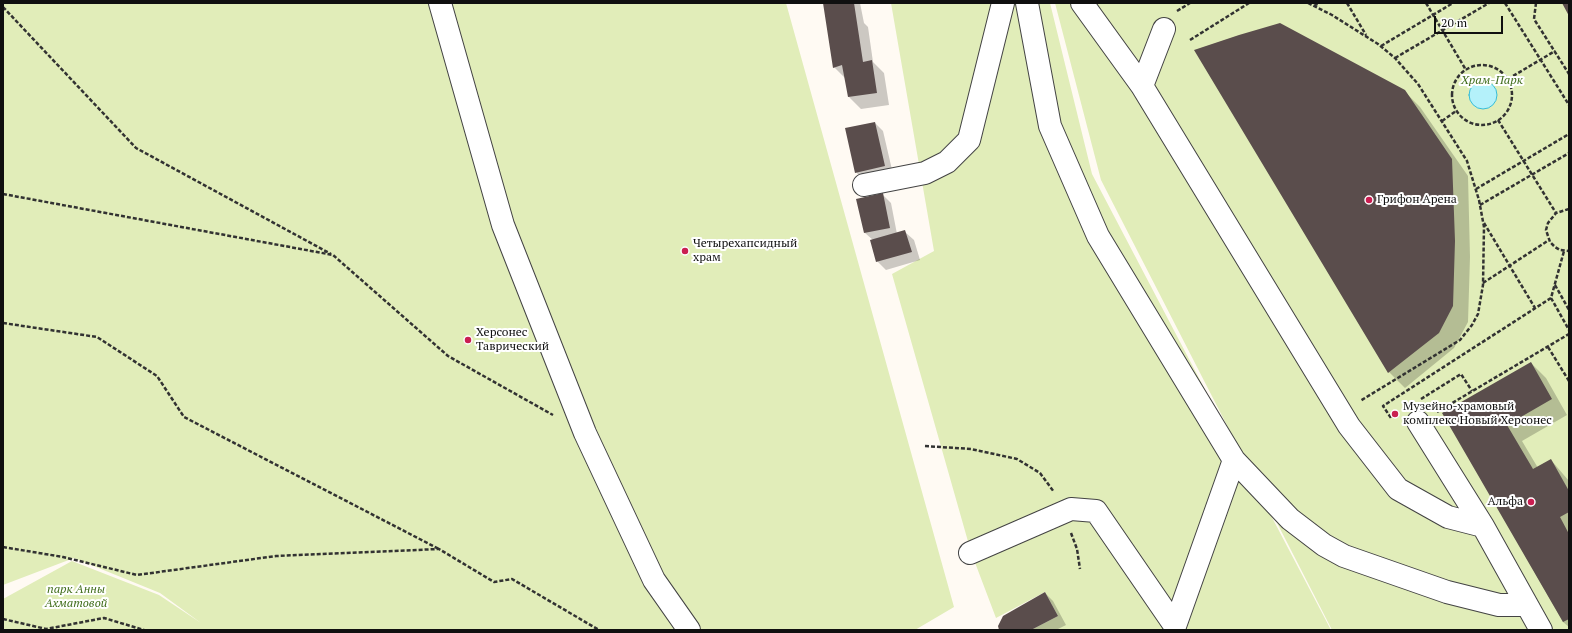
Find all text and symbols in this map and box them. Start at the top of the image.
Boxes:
scale bar [1436,8,1505,34]
text: 20 m [1441,15,1467,30]
park label: Храм-Парк [1461,74,1523,88]
place label: Грифон Арена [1377,193,1457,207]
marker: Грифон Арена [1364,195,1374,205]
place label: Четырехапсидный храм [693,237,797,265]
marker: Четырехапсидный храм [680,246,690,256]
place label: Херсонес Таврический [476,326,549,354]
marker: Херсонес Таврический [463,335,473,345]
place label: Музейно-храмовый комплекс Новый Херсонес [1403,400,1552,428]
marker: Музейно-храмовый комплекс Новый Херсонес [1390,409,1400,419]
place label: Альфа [1488,495,1523,509]
marker: Альфа [1526,497,1536,507]
park label: парк Анны Ахматовой [45,583,107,611]

